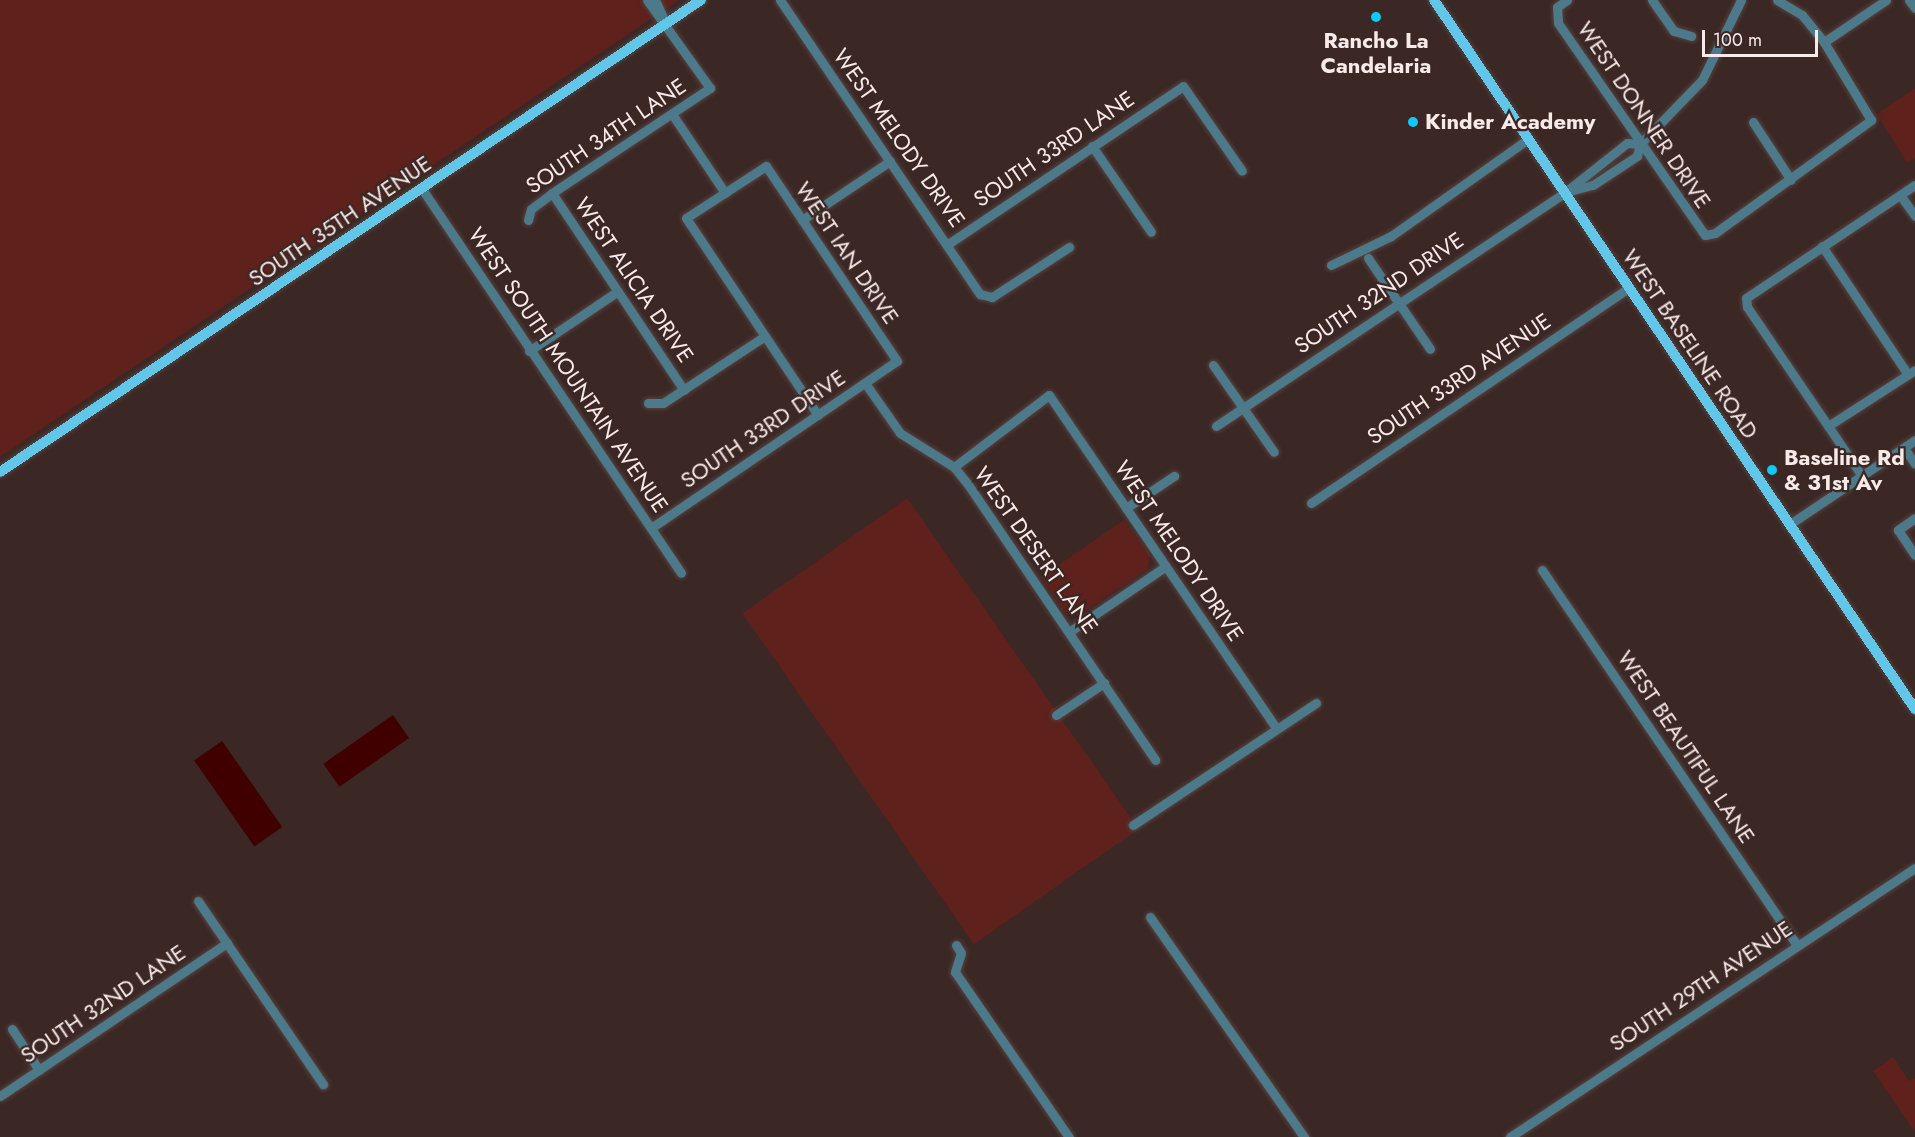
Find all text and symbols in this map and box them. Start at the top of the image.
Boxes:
marker: Rancho La Candelaria [1369,10,1383,24]
street label: WEST DONNER DRIVE [1572,17,1716,213]
scale bar [1705,18,1820,56]
place label: Rancho La Candelaria [1321,27,1431,78]
text: 100 m [1713,27,1762,53]
street label: WEST MELODY DRIVE [827,44,971,232]
street label: SOUTH 34TH LANE [521,73,691,199]
street label: SOUTH 33RD LANE [969,86,1139,212]
place label: Kinder Academy [1425,109,1595,135]
marker: Kinder Academy [1406,115,1420,129]
street label: SOUTH 35TH AVENUE [244,150,436,292]
street label: WEST IAN DRIVE [790,177,904,329]
street label: WEST ALICIA DRIVE [569,192,699,368]
street label: WEST SOUTH MOUNTAIN AVENUE [463,223,673,517]
street label: SOUTH 32ND DRIVE [1289,227,1469,359]
street label: WEST BASELINE ROAD [1617,244,1763,444]
street label: SOUTH 33RD AVENUE [1362,308,1556,450]
street label: SOUTH 33RD DRIVE [676,364,850,494]
place label: Baseline Rd & 31st Av [1784,444,1905,496]
street label: WEST MELODY DRIVE [1109,456,1249,646]
street label: WEST DESERT LANE [969,462,1103,638]
marker: Baseline Rd & 31st Av [1765,463,1779,477]
street label: WEST BEAUTIFUL LANE [1612,646,1760,848]
street label: SOUTH 29TH AVENUE [1605,915,1797,1057]
street label: SOUTH 32ND LANE [16,939,190,1069]

